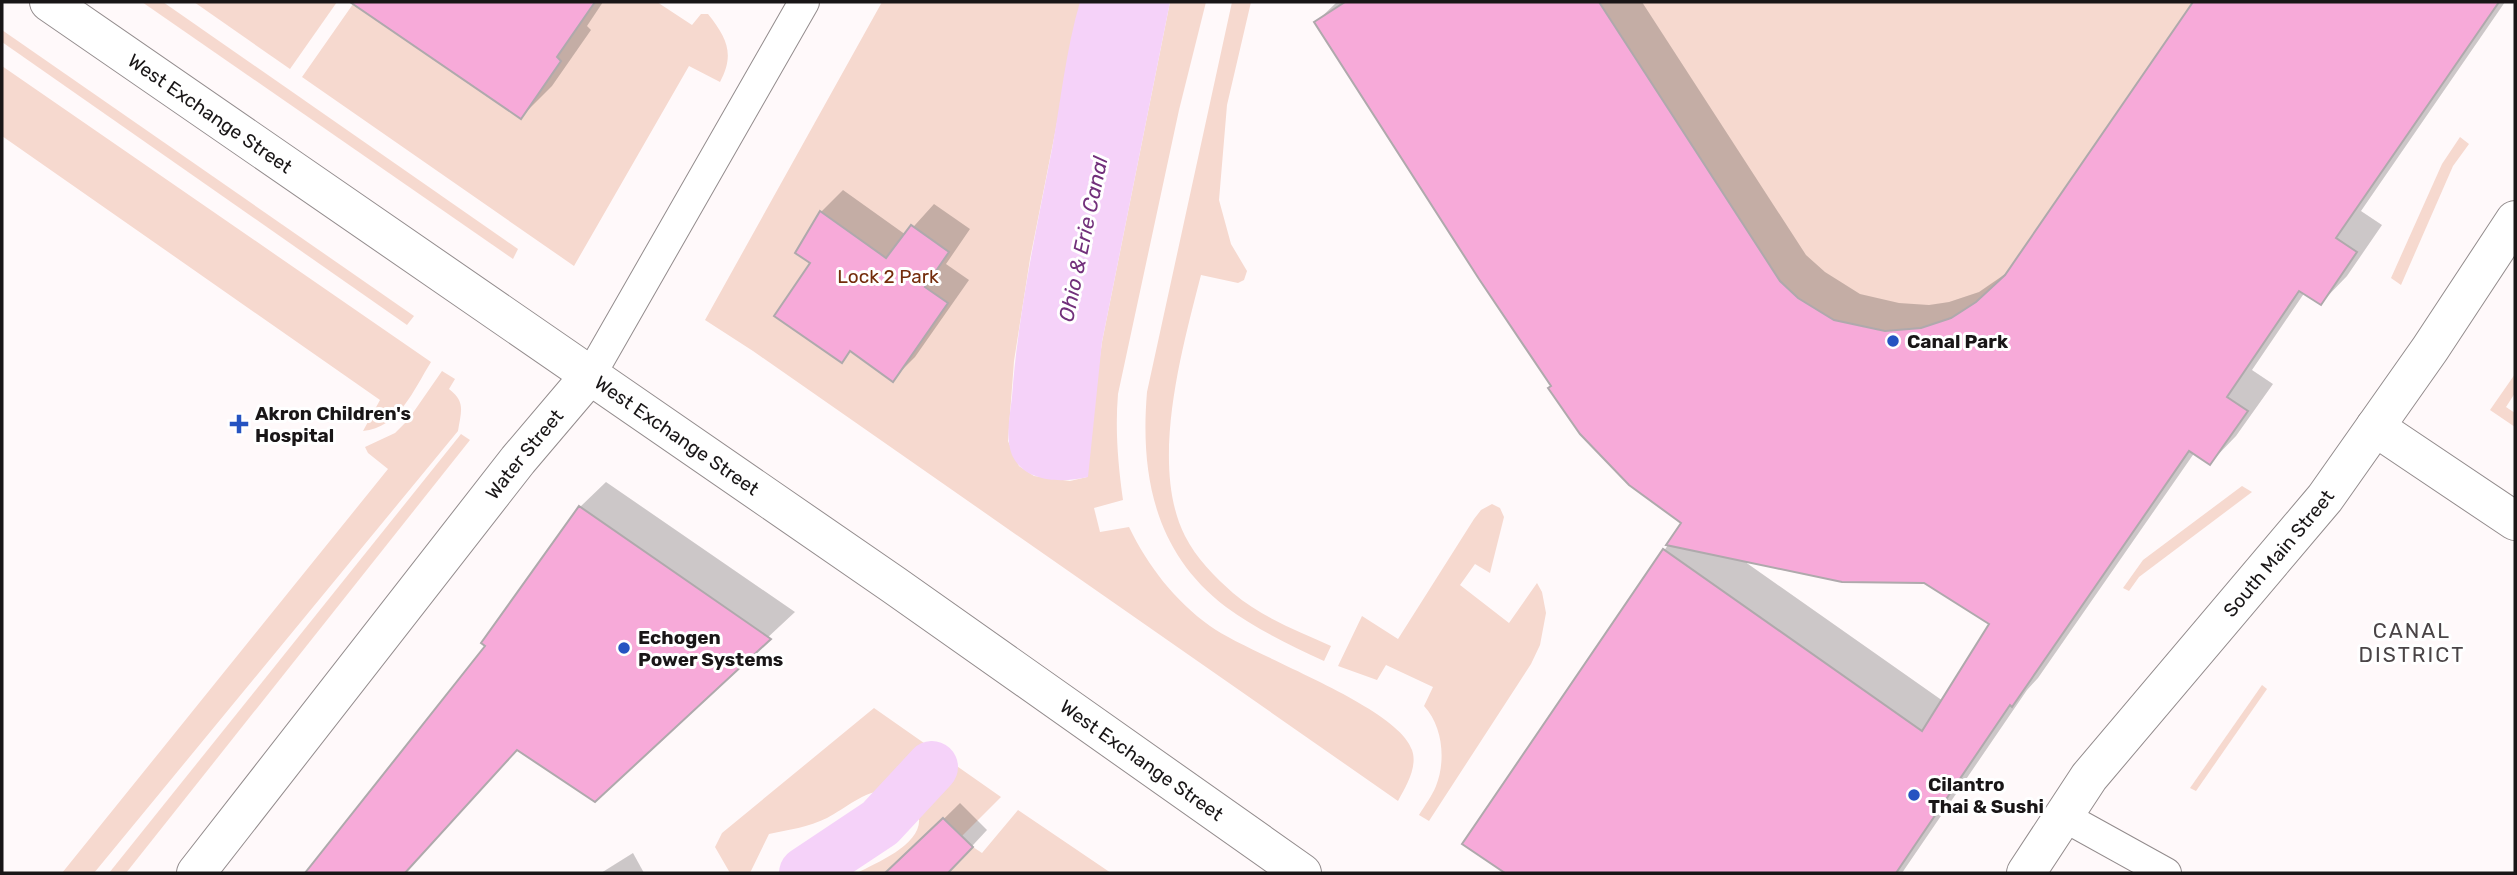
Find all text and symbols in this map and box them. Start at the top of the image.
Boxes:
street label: West Exchange Street [124,49,297,178]
water label: Ohio & Erie Canal [1053,153,1113,324]
park label: Lock 2 Park [837,265,939,288]
place label: Canal Park [1907,330,2008,353]
marker: Canal Park [1885,333,1901,349]
street label: West Exchange Street [590,371,764,500]
place label: Akron Children's Hospital [255,402,411,447]
street label: Water Street [480,404,568,504]
marker: Akron Children's Hospital [229,414,249,434]
street label: South Main Street [2218,485,2339,621]
district label: CANAL DISTRICT [2359,618,2465,667]
place label: Echogen Power Systems [638,626,783,671]
marker: Echogen Power Systems [616,640,632,656]
street label: West Exchange Street [1056,694,1228,826]
place label: Cilantro Thai & Sushi [1928,773,2044,818]
marker: Cilantro Thai & Sushi [1906,787,1922,803]

